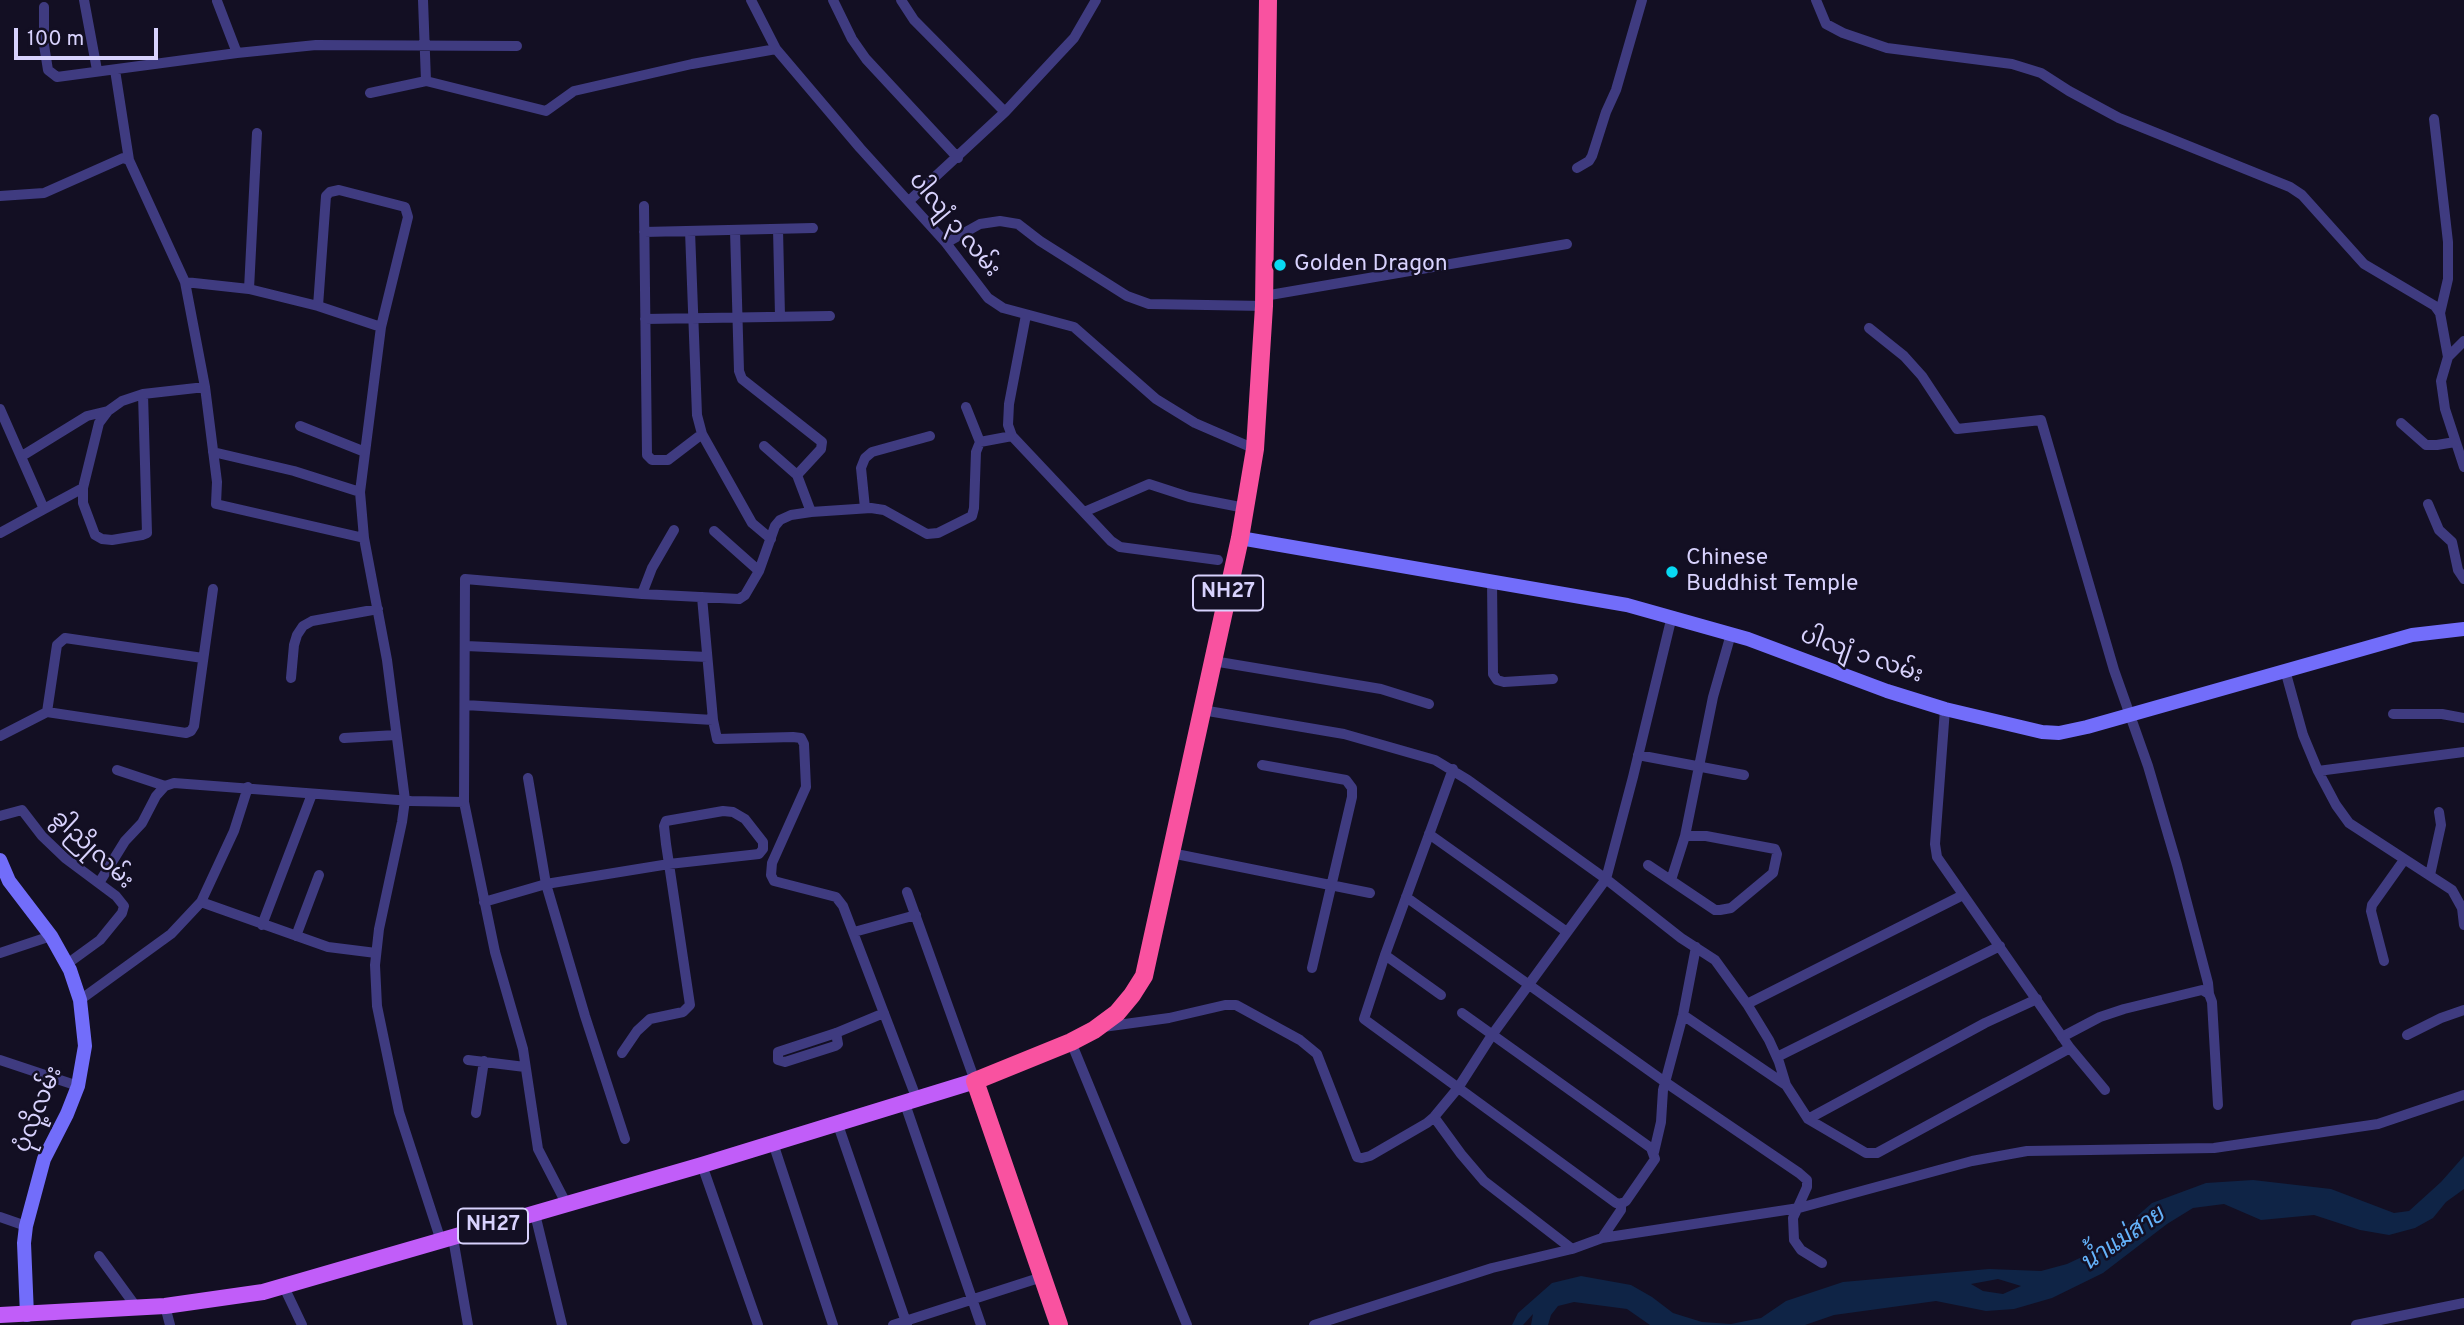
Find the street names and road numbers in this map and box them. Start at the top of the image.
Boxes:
street label: ပါလျံ ၃ လမ်း [901,168,1005,284]
road number: NH27 [1193,576,1263,610]
street label: ပါလျံ ၁ လမ်း [1796,623,1926,691]
street label: ခွါညိုလမ်း [44,806,138,896]
street label: ပုံလို့လမ်း [10,1063,70,1157]
road number: NH27 [458,1208,528,1244]

